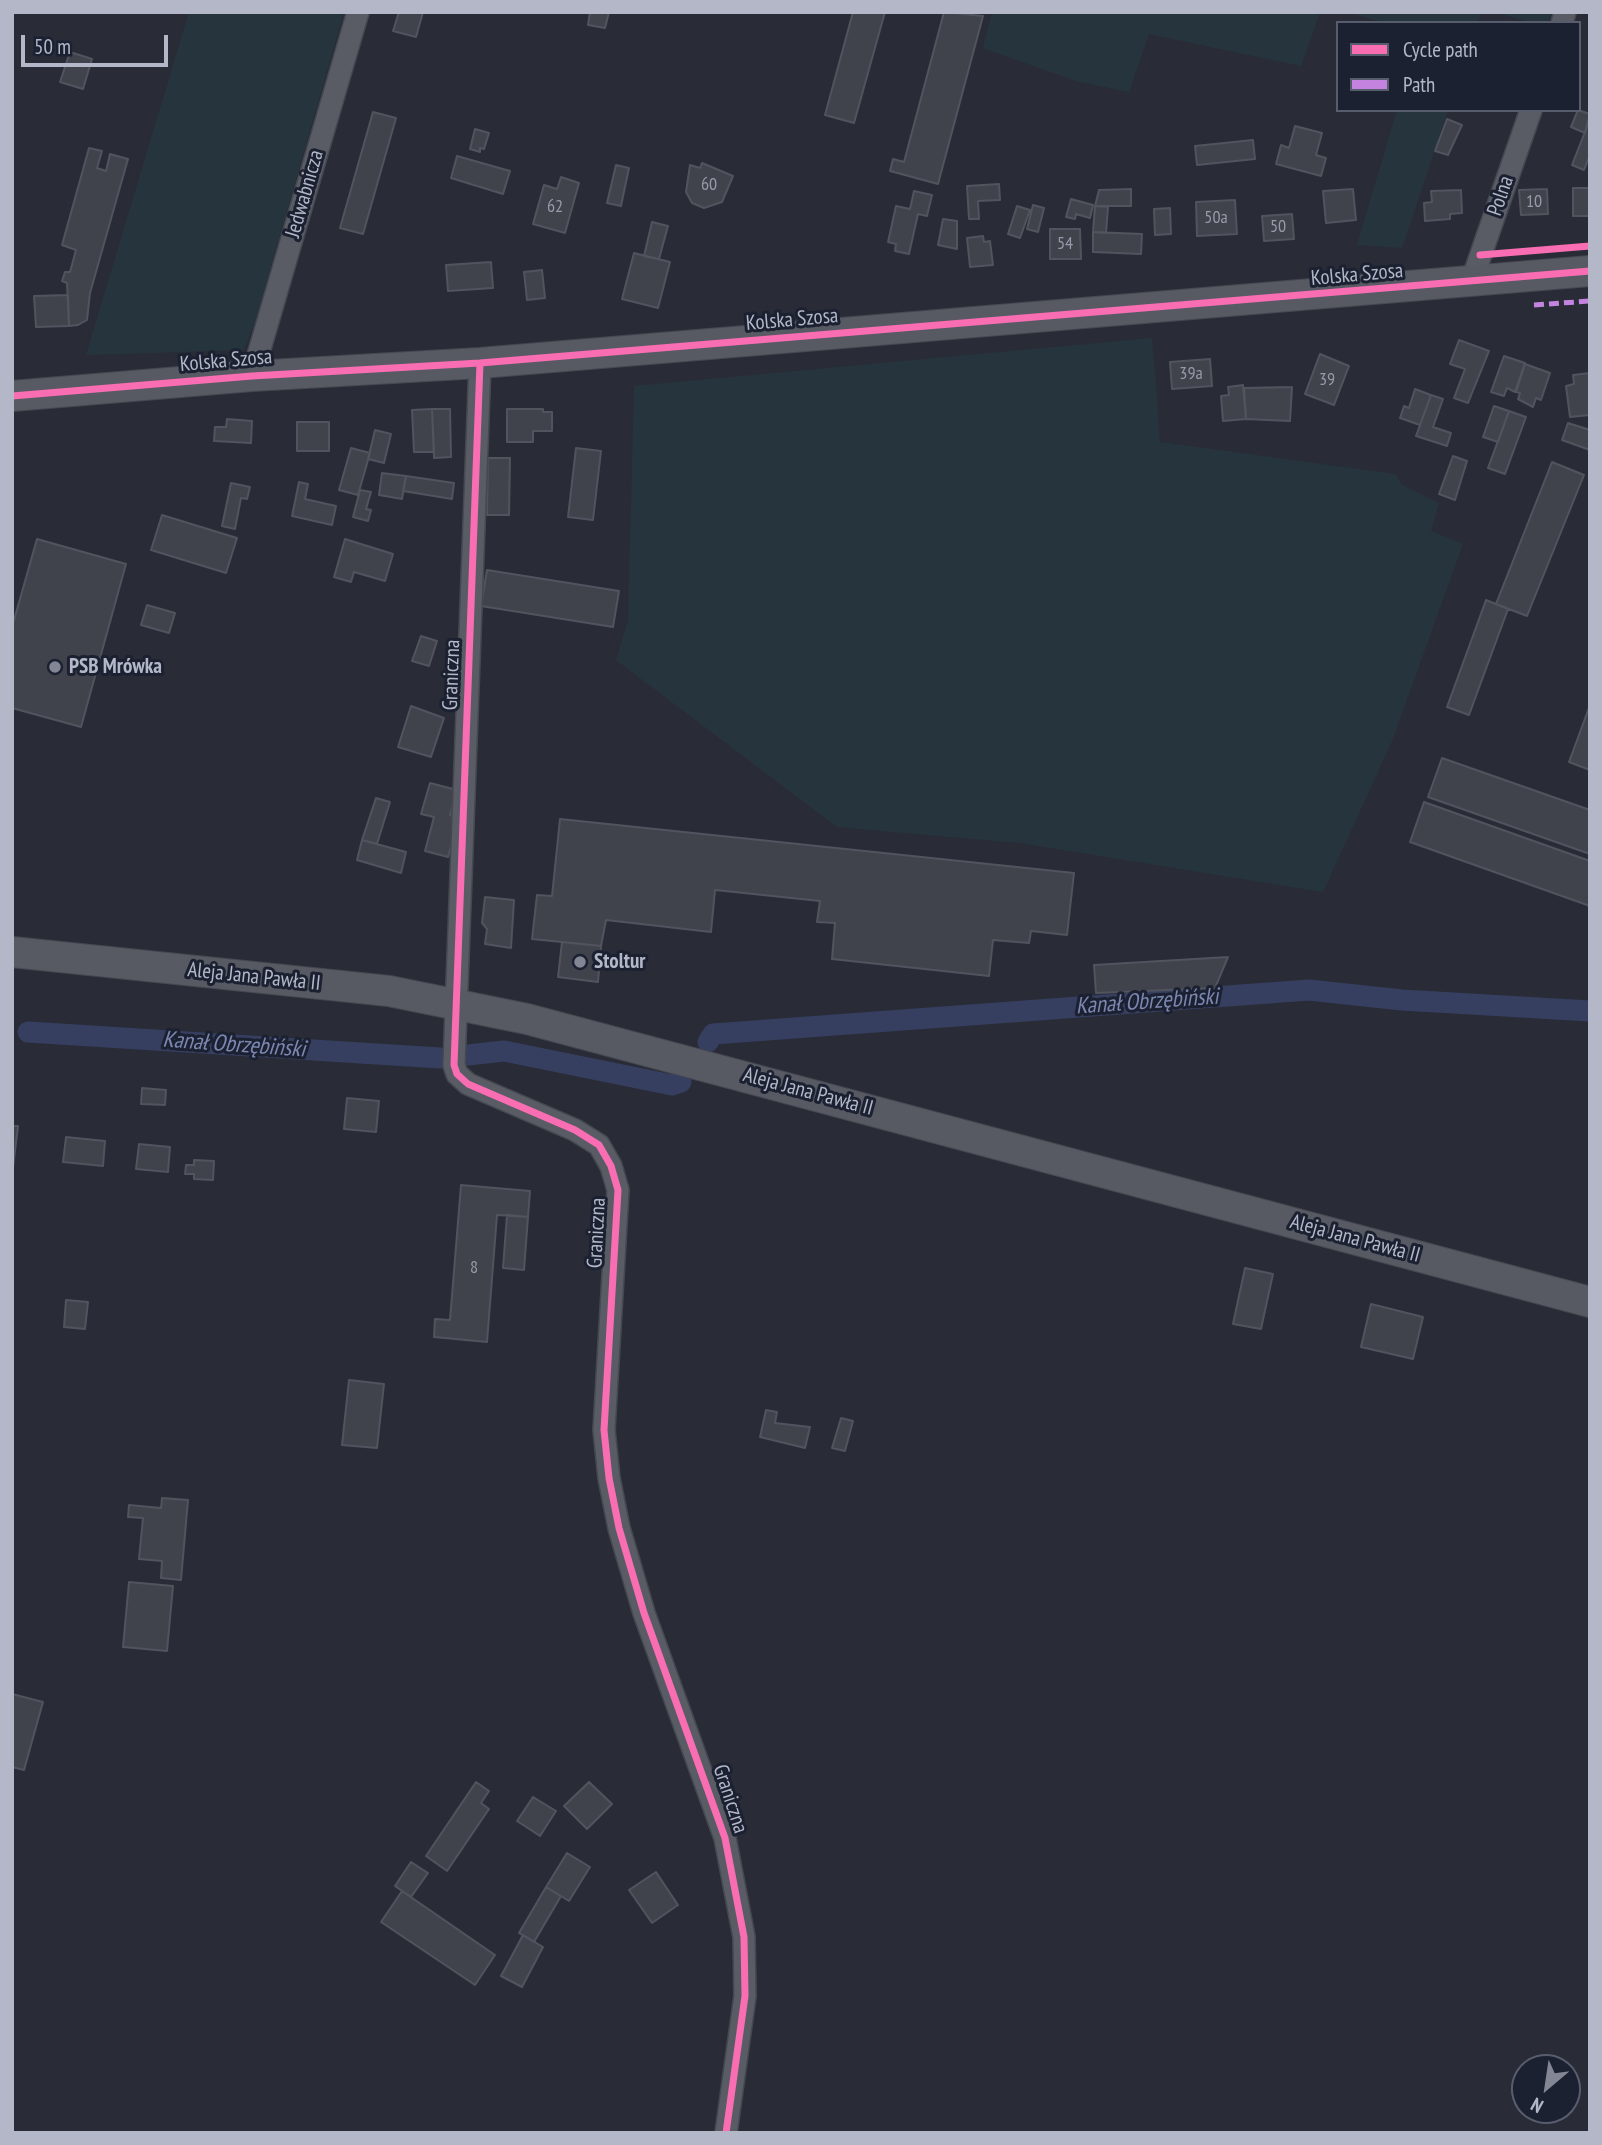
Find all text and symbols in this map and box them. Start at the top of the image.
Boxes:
scale bar [24,21,172,65]
legend [1336,21,1581,112]
text: 50 m [34,33,71,60]
text: Cycle path [1403,36,1478,63]
text: Path [1403,71,1435,98]
street label: Jedwabnicza [281,147,329,241]
street label: Polna [1483,173,1519,219]
house number: 60 [701,174,717,196]
house number: 10 [1526,191,1542,213]
house number: 62 [547,196,563,218]
house number: 50a [1204,207,1228,229]
house number: 50 [1270,216,1286,238]
house number: 54 [1057,233,1073,255]
street label: Kolska Szosa [1310,258,1404,292]
street label: Kolska Szosa [745,303,839,337]
street label: Kolska Szosa [179,344,273,378]
house number: 39a [1179,363,1203,385]
house number: 39 [1319,369,1335,391]
street label: Graniczna [438,639,466,711]
place label: PSB Mrówka [69,654,162,680]
marker: PSB Mrówka [47,659,63,675]
place label: Stoltur [594,949,645,975]
marker: Stoltur [572,954,588,970]
street label: Aleja Jana Pawła II [186,957,322,997]
water label: Kanał Obrzębiński [1075,983,1219,1021]
water label: Kanał Obrzębiński [162,1026,306,1064]
street label: Aleja Jana Pawła II [740,1063,876,1121]
street label: Graniczna [583,1197,611,1269]
street label: Aleja Jana Pawła II [1287,1210,1423,1268]
house number: 8 [470,1257,478,1279]
street label: Graniczna [707,1762,753,1836]
north arrow [1511,2054,1581,2124]
text: N [1526,2093,1547,2119]

